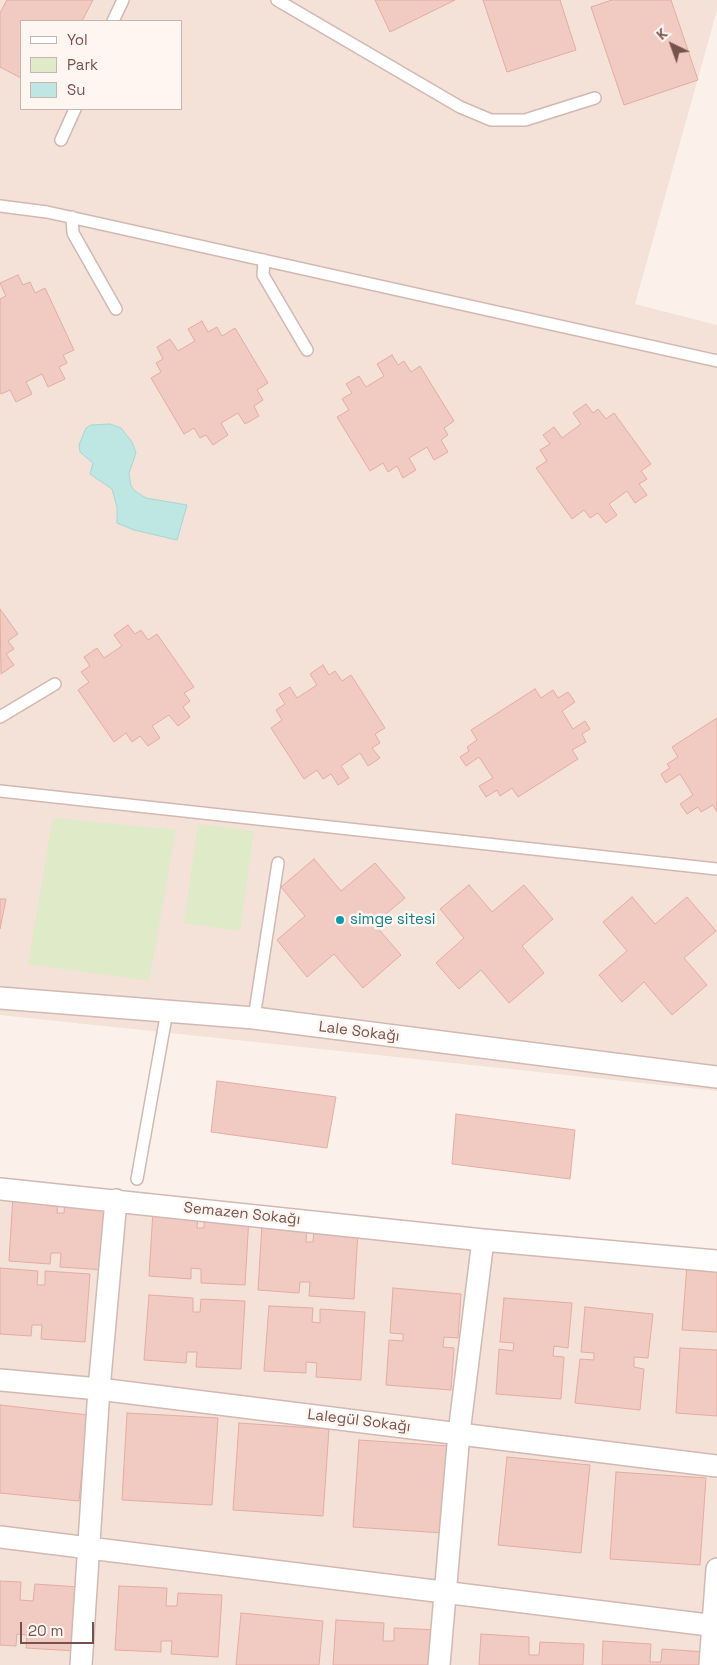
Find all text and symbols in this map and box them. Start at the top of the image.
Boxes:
legend [20,20,182,110]
north arrow [647,20,697,70]
text: K [653,24,671,43]
text: Yol [67,30,88,49]
text: Park [67,55,98,74]
text: Su [67,80,85,99]
place label: simge sitesi [350,911,436,929]
marker: simge sitesi [334,914,346,926]
street label: Lale Sokağı [318,1018,400,1046]
street label: Semazen Sokağı [183,1199,301,1229]
street label: Lalegül Sokağı [306,1406,412,1436]
scale bar [22,1612,96,1644]
text: 20 m [28,1621,63,1640]

